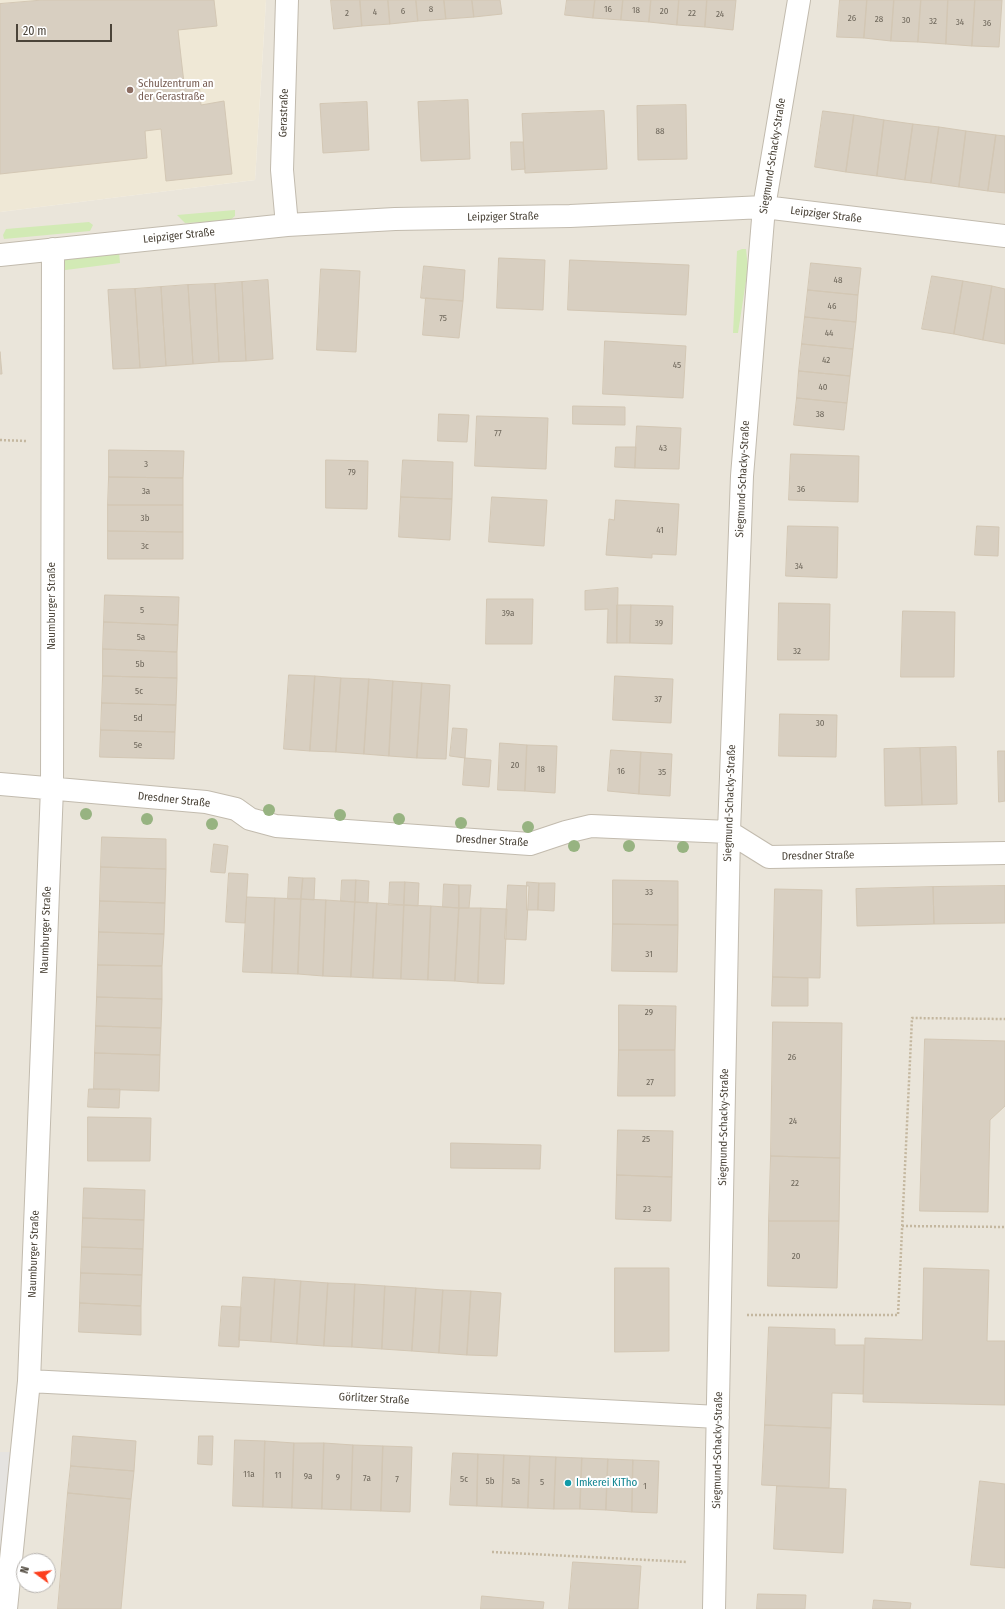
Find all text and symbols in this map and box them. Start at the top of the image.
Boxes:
house number: 8 [429,4,433,14]
house number: 16 [604,4,612,14]
house number: 18 [632,5,640,15]
house number: 6 [401,6,405,16]
house number: 20 [660,6,668,16]
house number: 4 [373,7,377,17]
house number: 2 [345,8,349,18]
house number: 22 [688,8,696,18]
house number: 24 [716,9,724,19]
house number: 26 [848,13,856,23]
house number: 28 [875,14,883,24]
house number: 30 [902,15,910,25]
scale bar [18,16,114,42]
house number: 32 [929,16,937,26]
house number: 34 [956,17,964,27]
house number: 36 [983,18,991,28]
text: 20 m [23,24,47,38]
place label: Schulzentrum an der Gerastraße [138,77,214,103]
marker: Schulzentrum an der Gerastraße [125,85,135,95]
street label: Gerastraße [277,88,291,138]
street label: Siegmund-Schacky-Straße [757,97,789,215]
house number: 88 [656,126,664,136]
street label: Leipziger Straße [790,204,862,226]
street label: Leipziger Straße [467,210,539,224]
street label: Leipziger Straße [143,226,215,246]
house number: 48 [834,275,842,285]
house number: 46 [828,301,836,311]
house number: 75 [439,313,447,323]
house number: 44 [825,328,833,338]
house number: 42 [822,355,830,365]
house number: 45 [673,360,681,370]
house number: 40 [818,382,828,392]
house number: 38 [816,409,824,419]
street label: Siegmund-Schacky-Straße [733,420,753,538]
house number: 77 [494,428,502,438]
house number: 43 [659,443,667,453]
house number: 3 [144,459,148,469]
house number: 79 [348,467,356,477]
house number: 36 [797,484,805,494]
house number: 3a [142,486,150,496]
house number: 3b [141,513,149,523]
house number: 41 [656,525,664,535]
house number: 3c [141,541,149,551]
house number: 34 [795,561,803,571]
street label: Naumburger Straße [45,562,59,650]
house number: 5 [140,605,144,615]
house number: 39a [502,608,514,618]
house number: 39 [655,618,663,628]
house number: 5a [137,632,145,642]
house number: 32 [793,646,801,656]
house number: 5b [136,659,144,669]
house number: 5c [135,686,143,696]
house number: 37 [654,694,662,704]
house number: 5d [134,713,142,723]
house number: 30 [816,718,824,728]
house number: 5e [134,740,142,750]
street label: Siegmund-Schacky-Straße [721,744,739,862]
house number: 20 [511,760,519,770]
house number: 18 [537,764,545,774]
house number: 16 [617,766,625,776]
house number: 35 [658,767,666,777]
street label: Dresdner Straße [137,790,211,810]
street label: Dresdner Straße [455,833,529,849]
street label: Dresdner Straße [781,849,855,863]
street label: Naumburger Straße [38,886,54,974]
house number: 33 [645,887,653,897]
house number: 31 [645,949,653,959]
house number: 29 [645,1007,653,1017]
house number: 26 [788,1052,796,1062]
street label: Siegmund-Schacky-Straße [716,1068,732,1186]
house number: 27 [646,1077,654,1087]
house number: 24 [789,1116,797,1126]
house number: 25 [642,1134,650,1144]
house number: 22 [791,1178,799,1188]
house number: 23 [643,1204,651,1214]
street label: Naumburger Straße [26,1210,42,1298]
house number: 20 [792,1251,800,1261]
street label: Görlitzer Straße [338,1391,410,1407]
street label: Siegmund-Schacky-Straße [710,1391,726,1509]
house number: 11a [243,1469,255,1479]
house number: 11 [275,1470,281,1480]
house number: 9a [304,1471,312,1481]
house number: 9 [336,1472,340,1482]
house number: 7a [363,1473,371,1483]
house number: 7 [395,1474,399,1484]
house number: 5c [460,1474,468,1484]
house number: 5b [486,1476,494,1486]
house number: 5a [512,1476,520,1486]
place label: Imkerei KiTho [576,1476,637,1490]
house number: 5 [540,1477,544,1487]
marker: Imkerei KiTho [563,1478,573,1488]
house number: 1 [643,1481,647,1491]
north arrow [16,1553,56,1593]
text: N [18,1565,32,1575]

